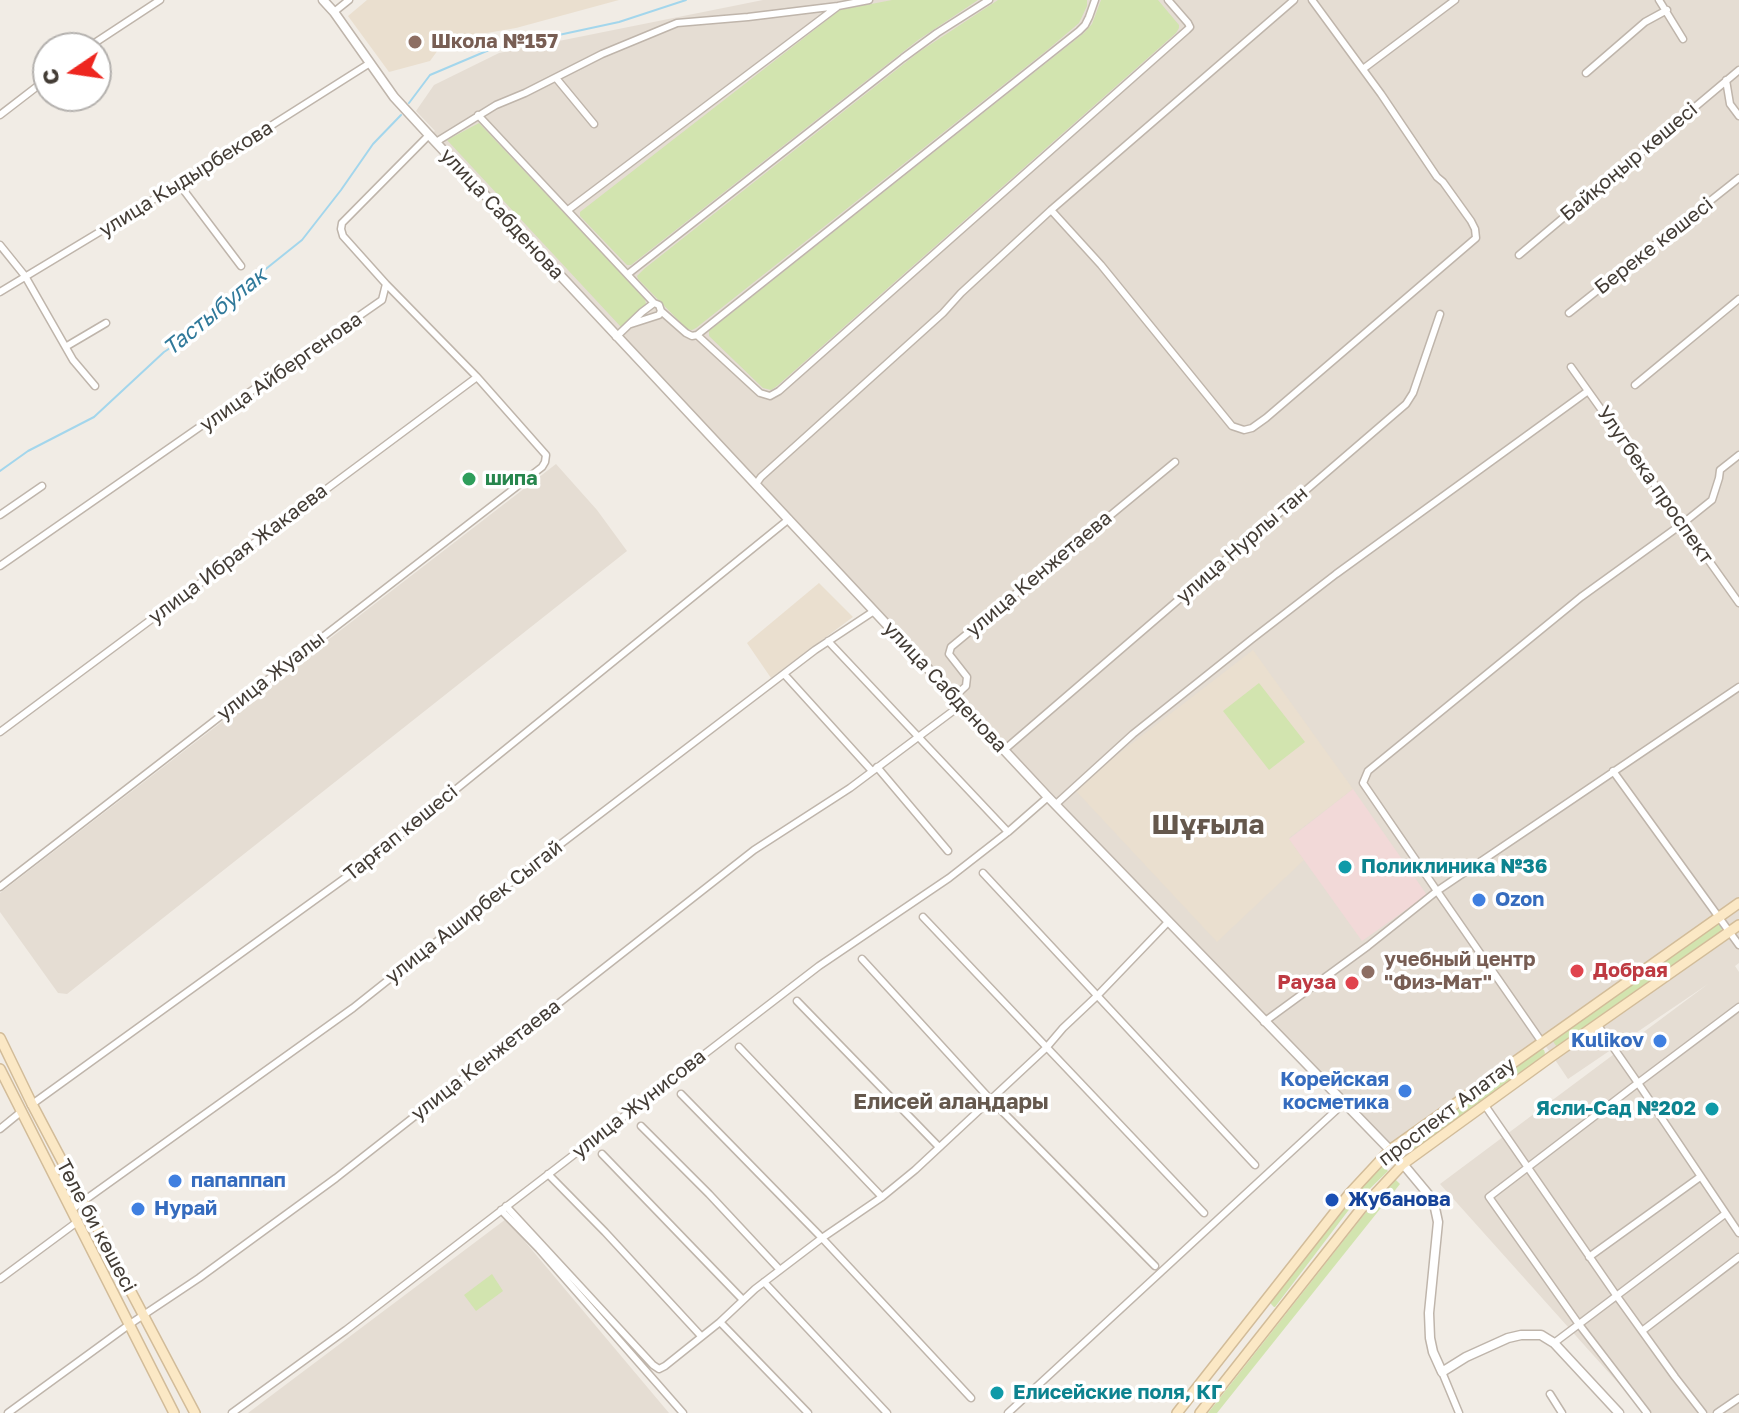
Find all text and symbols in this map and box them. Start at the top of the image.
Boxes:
place label: Школа №157 [431,30,558,54]
north arrow [32,32,112,112]
marker: Школа №157 [406,33,424,51]
text: С [35,66,65,88]
street label: Байқоңыр көшесі [1556,98,1702,226]
street label: улица Кыдырбекова [95,116,277,242]
street label: улица Сабденова [435,143,569,285]
street label: Береке көшесі [1590,192,1718,300]
water label: Тастыбулак [158,262,272,362]
street label: улица Айбергенова [195,307,367,437]
street label: Улугбека проспект [1592,401,1718,569]
place label: шипа [485,467,538,491]
marker: шипа [460,470,478,488]
street label: улица Ибрая Жакаева [144,479,332,629]
street label: улица Нурлы тан [1171,481,1313,609]
street label: улица Кенжетаева [961,506,1117,642]
street label: улица Сабденова [878,616,1012,758]
street label: улица Жуалы [212,626,330,726]
street label: Тарғап көшесі [339,780,463,886]
district label: Шұғыла [1152,808,1264,842]
street label: улица Аширбек Сыгай [381,835,567,989]
place label: Поликлиника №36 [1361,855,1547,879]
marker: Поликлиника №36 [1336,858,1354,876]
place label: Ozon [1495,888,1544,912]
marker: Ozon [1470,891,1488,909]
place label: учебный центр "Физ-Мат" [1384,948,1535,995]
place label: Добрая [1593,959,1668,983]
marker: Добрая [1568,962,1586,980]
marker: учебный центр "Физ-Мат" [1359,963,1377,981]
place label: Рауза [1277,971,1336,995]
marker: Рауза [1343,974,1361,992]
street label: улица Кенжетаева [407,994,565,1126]
place label: Kulikov [1571,1029,1644,1053]
marker: Kulikov [1651,1032,1669,1050]
street label: улица Жунисова [567,1044,711,1164]
street label: проспект Алатау [1374,1053,1520,1171]
place label: Корейская косметика [1280,1068,1389,1115]
marker: Корейская косметика [1396,1082,1414,1100]
district label: Елисей алаңдары [853,1089,1049,1115]
place label: Ясли-Сад №202 [1536,1097,1696,1121]
marker: Ясли-Сад №202 [1703,1100,1721,1118]
street label: Төле би көшесі [51,1155,141,1297]
place label: папаппап [191,1169,286,1193]
marker: папаппап [166,1172,184,1190]
place label: Жубанова [1348,1188,1451,1212]
marker: Жубанова [1323,1191,1341,1209]
place label: Нурай [154,1197,217,1221]
marker: Нурай [129,1200,147,1218]
place label: Елисейские поля, КГ [1013,1381,1222,1405]
marker: Елисейские поля, КГ [988,1384,1006,1402]

